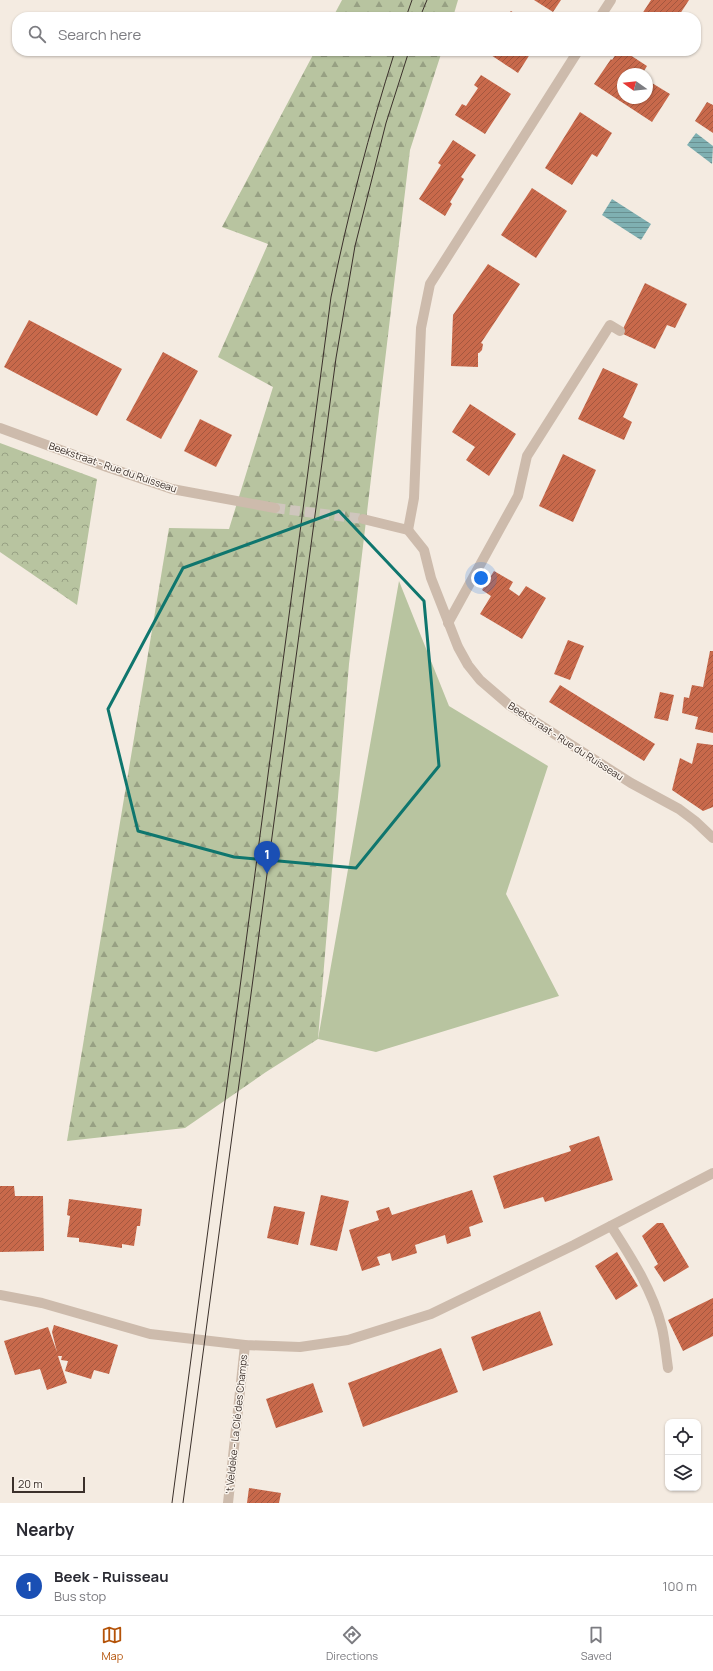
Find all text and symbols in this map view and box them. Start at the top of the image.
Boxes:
search box [12,12,701,56]
icon: search [26,23,48,45]
text: Search here [58,24,141,45]
north arrow [617,68,653,104]
street label: Beekstraat - Rue du Ruisseau [47,438,179,496]
your location [471,568,491,588]
street label: Beekstraat - Rue du Ruisseau [506,698,626,784]
pin: 1 [254,841,280,874]
street label: 't Veldeke - La Clé des Champs [222,1354,250,1494]
map controls [665,1419,701,1491]
button: locate [665,1419,701,1455]
button: layers [665,1455,701,1491]
scale bar [12,1475,85,1494]
text: 20 m [18,1476,43,1491]
text: Nearby [16,1518,74,1541]
text: Beek - Ruisseau [54,1566,169,1587]
text: 1 [26,1577,32,1595]
text: 100 m [662,1577,697,1595]
text: Bus stop [54,1587,106,1605]
tab: Map [101,1624,123,1663]
tab: Directions [326,1624,378,1663]
tab: Saved [581,1624,612,1663]

